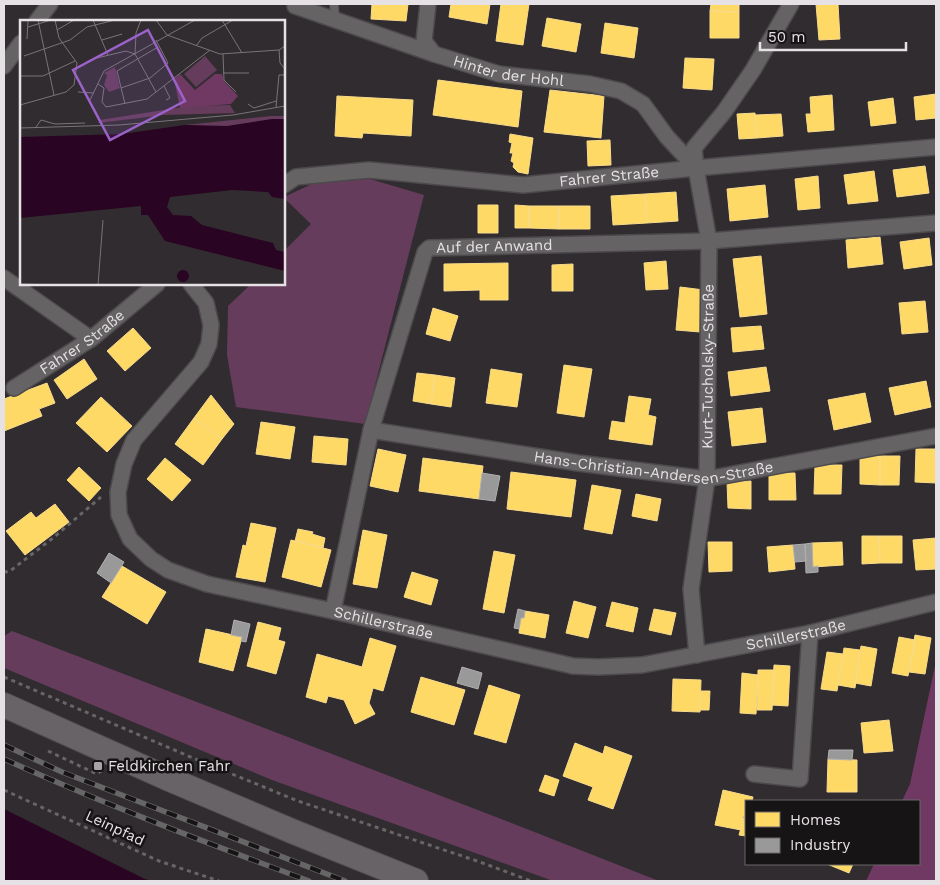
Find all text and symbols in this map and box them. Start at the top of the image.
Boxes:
inset map [20,20,285,285]
scale bar [760,20,906,52]
text: 50 m [768,28,805,46]
street label: Hinter der Hohl [451,51,565,90]
street label: Fahrer Straße [559,163,660,190]
street label: Auf der Anwand [436,236,553,257]
street label: Kurt-Tucholsky-Straße [698,284,718,449]
street label: Fahrer Straße [36,306,128,378]
street label: Hans-Christian-Andersen-Straße [533,447,775,488]
street label: Schillerstraße [332,603,435,643]
street label: Schillerstraße [744,616,848,654]
place label: Feldkirchen Fahr [108,757,230,775]
marker: Feldkirchen Fahr [92,760,104,772]
legend [745,800,920,865]
street label: Leinpfad [83,806,147,850]
text: Homes [790,811,841,829]
text: Industry [790,836,851,854]

